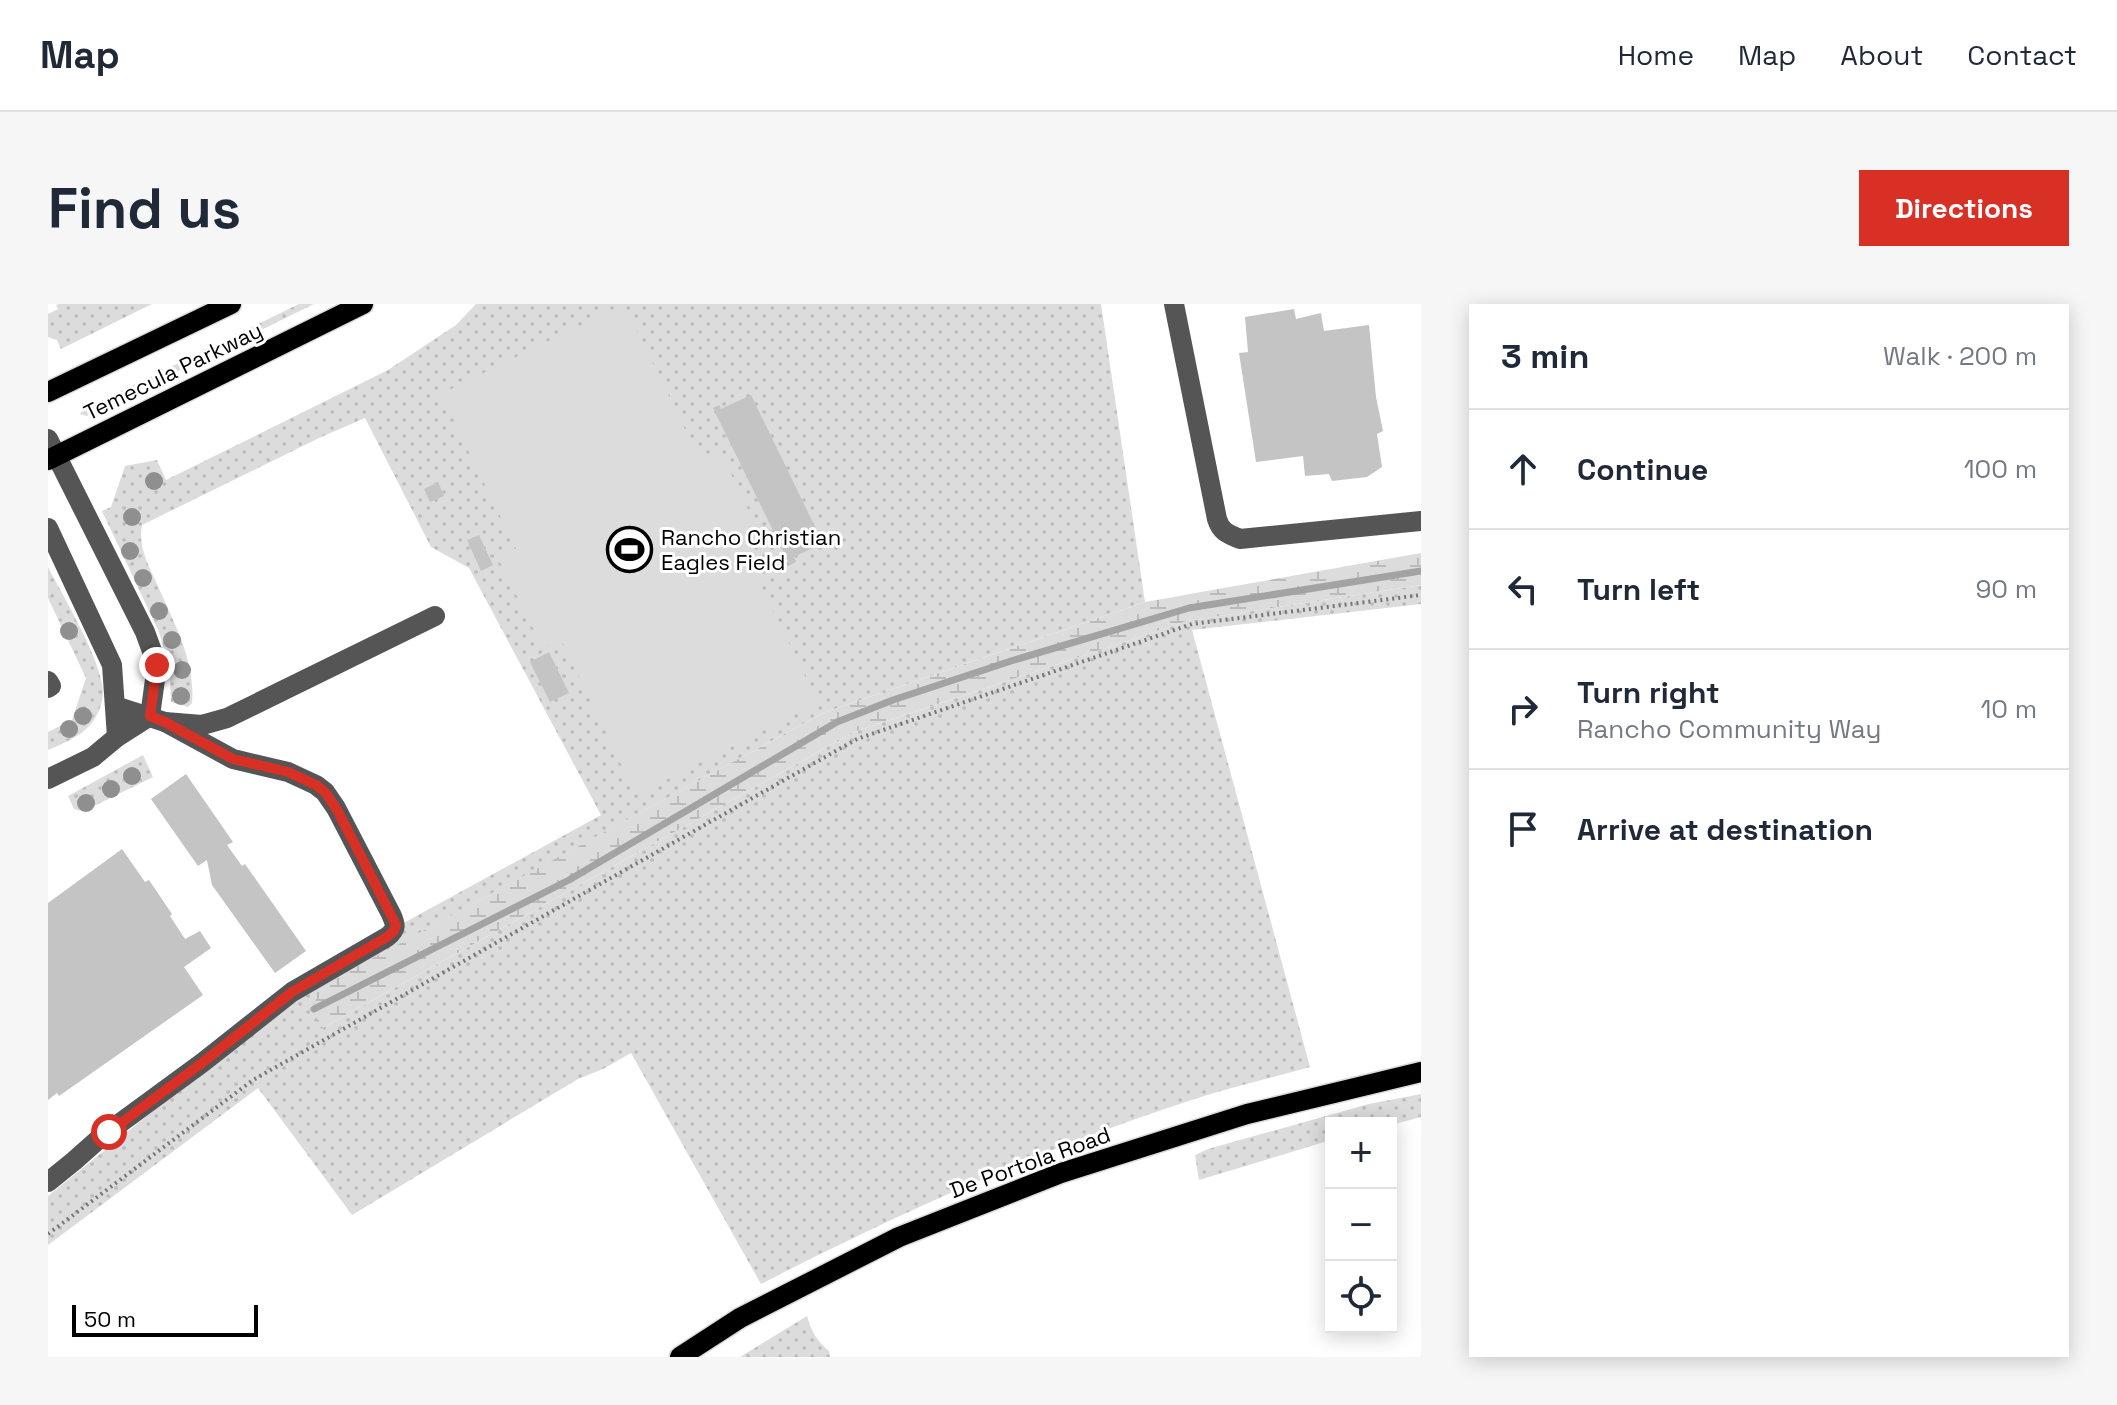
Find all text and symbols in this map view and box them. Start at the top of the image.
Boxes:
text: Map [40,31,120,79]
text: Home [1618,37,1694,73]
text: Map [1738,37,1796,73]
text: About [1840,37,1923,73]
text: Contact [1967,37,2077,73]
button: Directions [1859,170,2069,246]
text: Find us [48,173,241,244]
street label: Temecula Parkway [79,316,267,426]
text: 3 min [1501,335,1589,378]
text: Walk · 200 m [1883,339,2037,373]
icon: ahead [1501,447,1545,491]
text: Continue [1577,450,1708,489]
text: 100 m [1964,452,2037,486]
place label: Rancho Christian Eagles Field [661,523,841,576]
sports icon: Rancho Christian Eagles Field [606,526,654,574]
icon: left [1501,567,1545,611]
text: Turn left [1577,570,1700,609]
text: 90 m [1975,572,2037,606]
route end [139,647,175,683]
text: Turn right [1577,673,1720,712]
icon: right [1501,687,1545,731]
text: 10 m [1980,692,2037,726]
text: Rancho Community Way [1577,712,1881,746]
icon: arrive [1501,807,1545,851]
text: Arrive at destination [1577,810,1873,849]
route start [91,1114,127,1150]
map controls [1325,1117,1397,1333]
button: + [1325,1117,1397,1189]
street label: De Portola Road [946,1120,1114,1204]
button: − [1325,1189,1397,1261]
button: locate [1325,1261,1397,1333]
scale bar [72,1301,258,1337]
text: 50 m [84,1305,136,1333]

